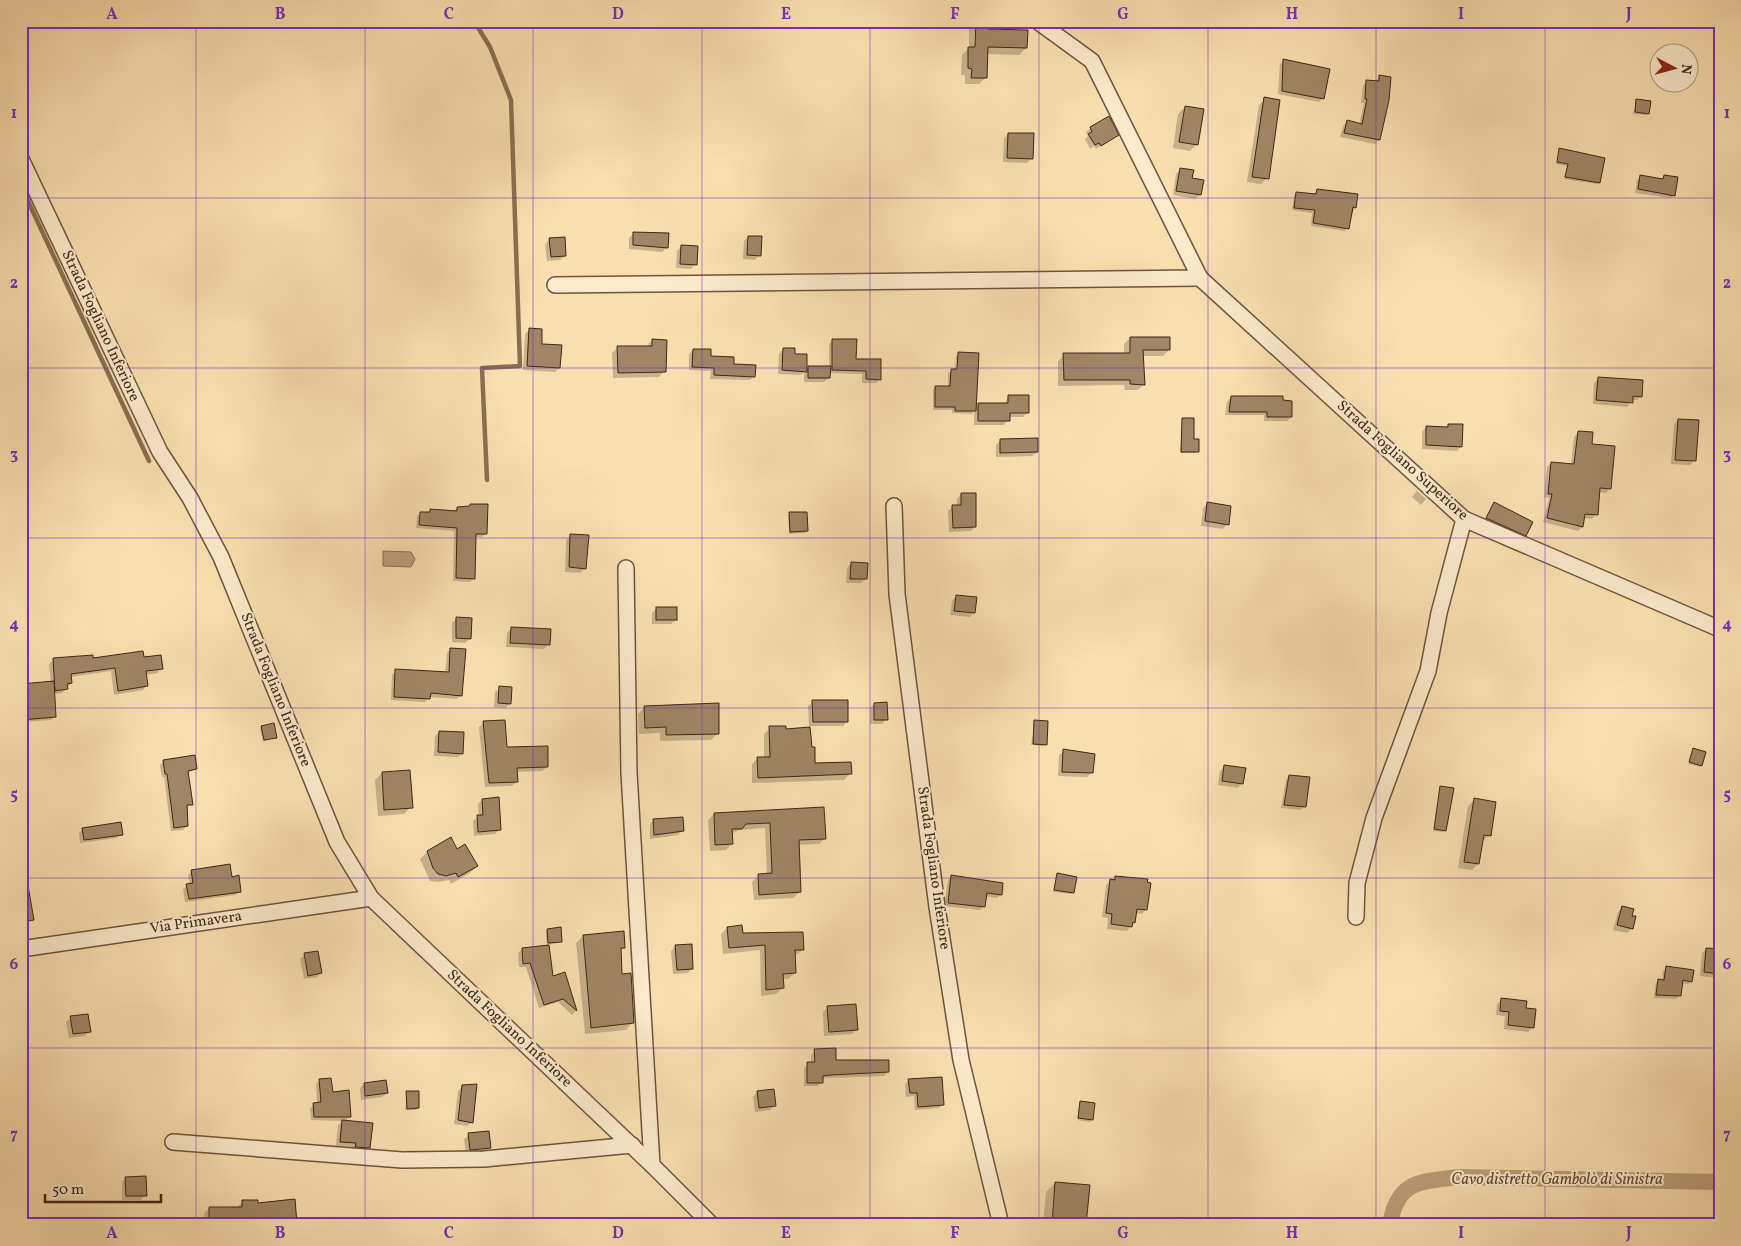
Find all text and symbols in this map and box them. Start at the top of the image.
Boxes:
text: A [106,4,118,26]
text: B [275,4,286,26]
text: C [444,4,454,26]
text: D [612,4,624,26]
text: E [781,4,791,26]
text: F [950,4,960,26]
text: G [1117,4,1129,26]
text: H [1286,4,1298,26]
text: I [1458,4,1464,26]
text: J [1625,4,1632,26]
north arrow [1648,42,1698,92]
text: N [1675,63,1695,75]
text: 1 [11,103,17,125]
text: 1 [1724,103,1730,125]
street label: Strada Fogliano Inferiore [56,247,144,405]
text: 2 [10,273,18,295]
text: 2 [1723,273,1731,295]
street label: Strada Fogliano Superiore [1332,396,1472,526]
text: 3 [10,444,18,466]
text: 3 [1723,444,1731,466]
street label: Strada Fogliano Inferiore [234,610,316,770]
text: 4 [9,614,19,636]
text: 4 [1722,614,1732,636]
text: 5 [10,784,18,806]
text: 5 [1723,784,1731,806]
street label: Strada Fogliano Inferiore [911,785,955,951]
street label: Via Primavera [148,906,244,940]
text: 6 [10,954,19,976]
text: 6 [1723,954,1732,976]
street label: Strada Fogliano Inferiore [442,965,576,1093]
text: 7 [10,1124,18,1146]
text: 7 [1723,1124,1731,1146]
water label: Cavo distretto Gambolò di Sinistra [1451,1169,1663,1191]
scale bar [45,1171,161,1203]
text: 50 m [52,1180,84,1201]
text: A [106,1223,118,1245]
text: B [275,1223,286,1245]
text: C [444,1223,454,1245]
text: D [612,1223,624,1245]
text: E [781,1223,791,1245]
text: F [950,1223,960,1245]
text: G [1117,1223,1129,1245]
text: H [1286,1223,1298,1245]
text: I [1458,1223,1464,1245]
text: J [1625,1223,1632,1245]

